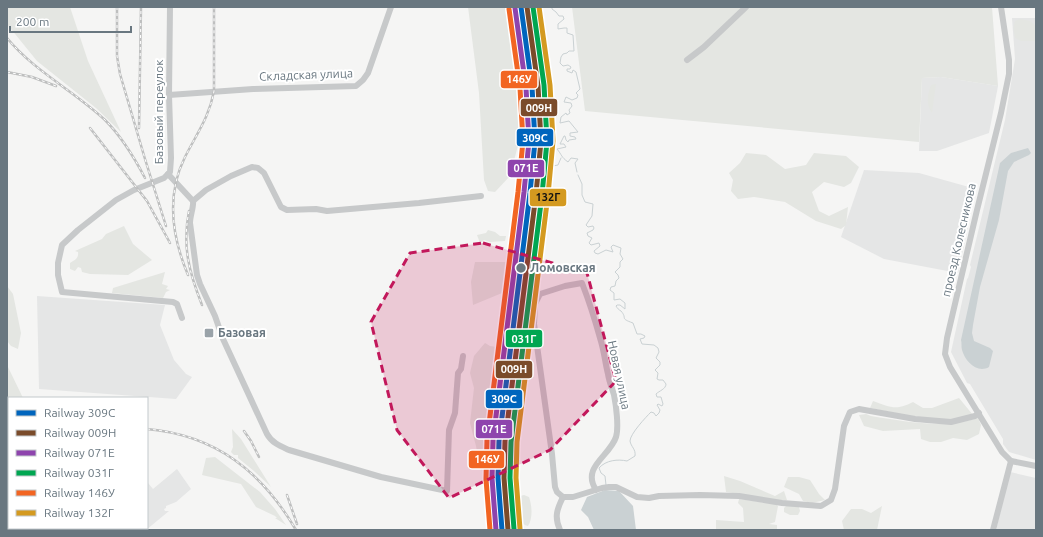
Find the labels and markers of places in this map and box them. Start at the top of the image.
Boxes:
marker: Ломовская [514,261,528,275]
place label: Ломовская [530,261,596,274]
place label: Базовая [218,326,266,339]
marker: Базовая [203,327,215,339]

